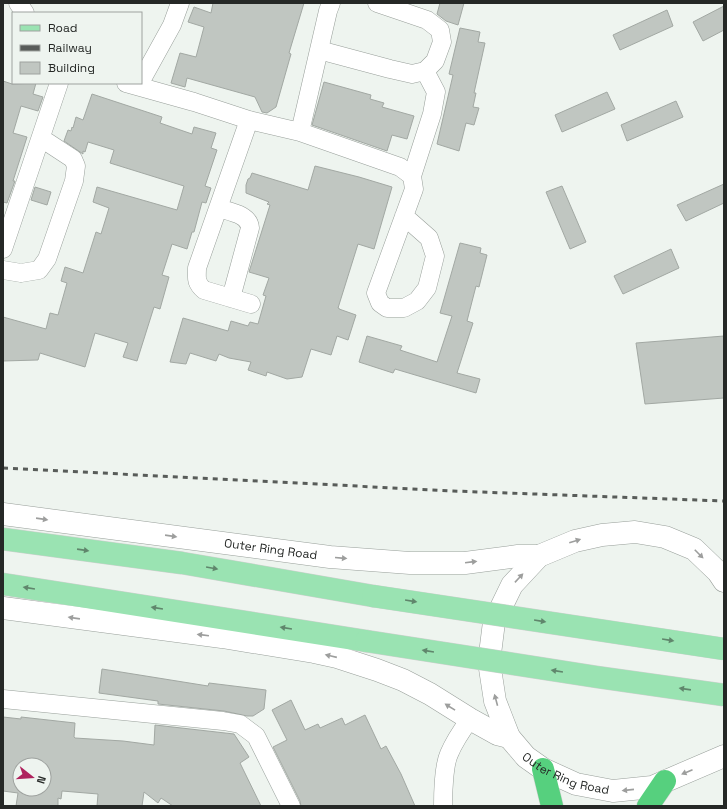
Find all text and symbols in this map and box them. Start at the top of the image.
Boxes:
legend [12,12,142,84]
text: Road [48,20,77,36]
text: Railway [48,40,92,56]
text: Building [48,60,95,76]
one-way arrow [36,516,48,522]
one-way arrow [164,533,177,539]
street label: Outer Ring Road [223,535,318,563]
one-way arrow [569,538,581,544]
one-way arrow [77,547,89,553]
one-way arrow [695,549,704,558]
one-way arrow [335,555,347,562]
one-way arrow [465,559,477,565]
one-way arrow [206,566,218,572]
one-way arrow [514,573,523,583]
one-way arrow [23,585,35,591]
one-way arrow [405,599,417,605]
one-way arrow [151,605,163,611]
one-way arrow [68,615,80,621]
one-way arrow [534,618,546,624]
one-way arrow [280,625,292,631]
one-way arrow [197,632,209,638]
one-way arrow [662,637,674,643]
one-way arrow [422,647,434,653]
one-way arrow [325,652,337,658]
one-way arrow [551,668,563,674]
one-way arrow [679,686,691,692]
one-way arrow [493,694,499,706]
one-way arrow [445,703,455,711]
street label: Outer Ring Road [519,749,611,798]
north arrow [12,757,52,797]
one-way arrow [680,770,692,776]
text: N [34,774,49,785]
one-way arrow [622,786,634,793]

